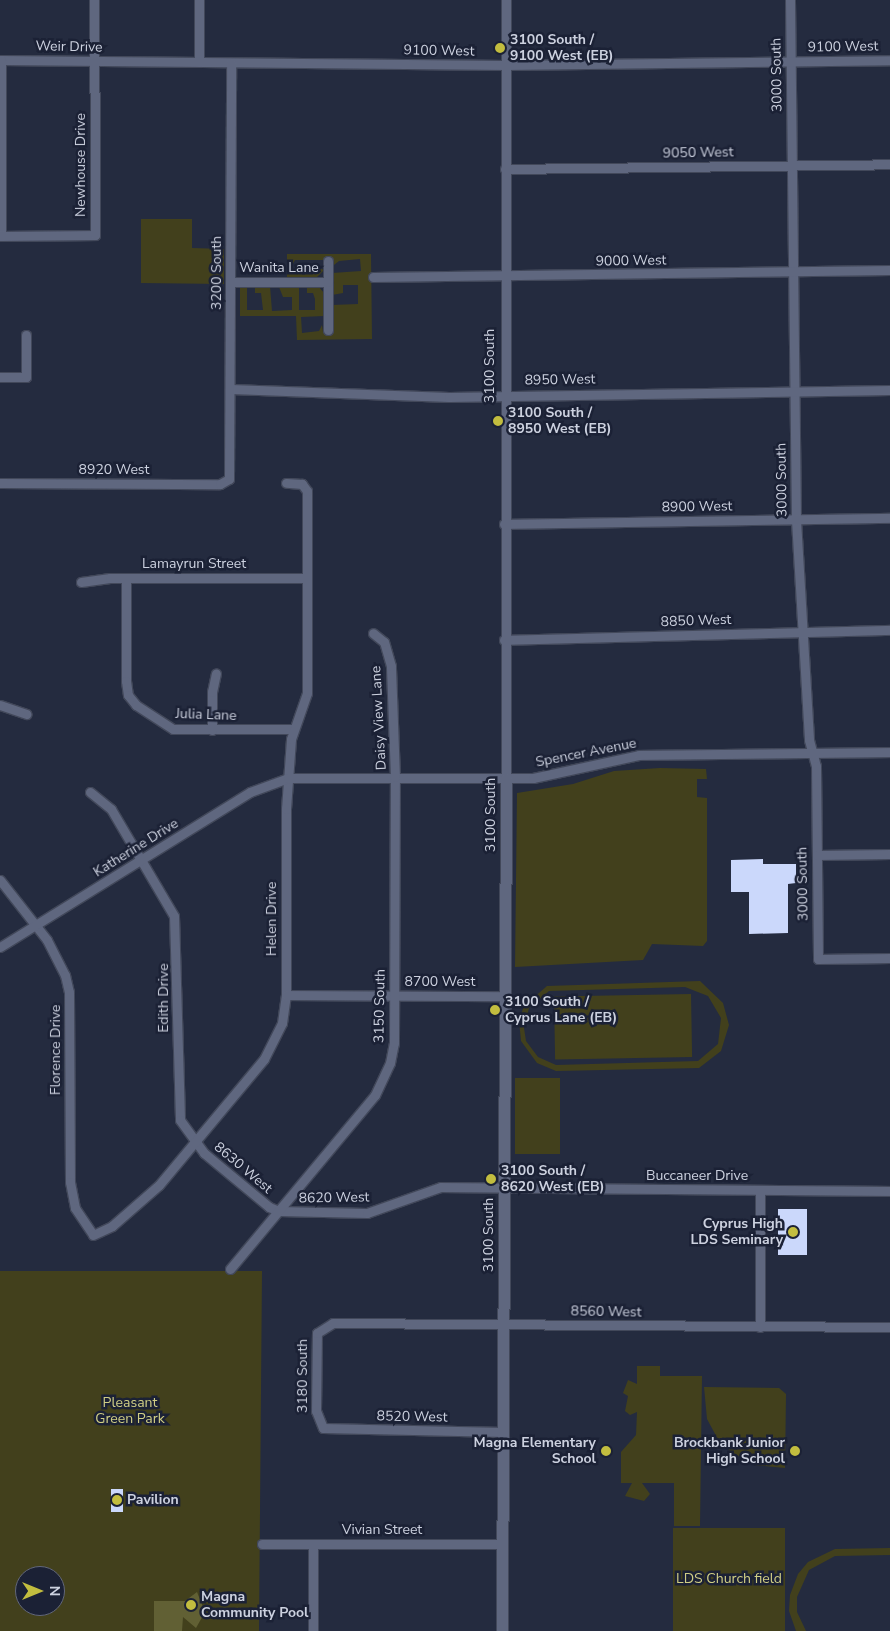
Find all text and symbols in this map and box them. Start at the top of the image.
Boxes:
place label: 3100 South / 9100 West (EB) [510,32,614,64]
street label: Weir Drive [35,38,103,56]
street label: 3000 South [768,38,786,112]
street label: 9100 West [807,38,879,56]
street label: 9100 West [403,42,475,60]
marker: 3100 South / 9100 West (EB) [494,42,506,54]
street label: Newhouse Drive [73,113,89,217]
street label: 9050 West [662,144,734,162]
street label: 3200 South [209,236,225,310]
street label: 9000 West [595,252,667,270]
street label: Wanita Lane [239,260,319,276]
street label: 3100 South [482,329,498,403]
street label: 8950 West [524,371,596,389]
place label: 3100 South / 8950 West (EB) [508,405,612,438]
marker: 3100 South / 8950 West (EB) [492,415,504,427]
street label: 3000 South [773,443,791,517]
street label: 8920 West [79,462,149,478]
street label: 8900 West [661,498,733,516]
street label: Lamayrun Street [142,556,246,572]
street label: 8850 West [660,611,732,631]
street label: Daisy View Lane [368,665,390,771]
street label: Julia Lane [175,706,237,724]
street label: Spencer Avenue [534,735,638,771]
street label: 3100 South [483,778,499,852]
street label: Katherine Drive [90,815,182,881]
street label: 3000 South [794,847,812,921]
street label: Helen Drive [264,882,280,956]
street label: Edith Drive [156,963,172,1033]
street label: 3150 South [371,969,389,1043]
street label: 8700 West [405,974,475,990]
place label: 3100 South / Cyprus Lane (EB) [505,994,617,1026]
marker: 3100 South / Cyprus Lane (EB) [489,1004,501,1016]
street label: Florence Drive [48,1005,64,1095]
street label: 8630 West [210,1139,276,1197]
place label: 3100 South / 8620 West (EB) [501,1163,605,1196]
street label: Buccaneer Drive [646,1168,748,1184]
marker: 3100 South / 8620 West (EB) [485,1173,497,1185]
street label: 8620 West [298,1189,370,1207]
street label: 3100 South [481,1198,497,1272]
place label: Cyprus High LDS Seminary [690,1216,783,1248]
marker: Cyprus High LDS Seminary [787,1226,799,1238]
street label: 8560 West [570,1303,642,1321]
street label: 3180 South [295,1339,311,1413]
park label: Pleasant Green Park [95,1395,165,1428]
street label: 8520 West [376,1408,448,1426]
place label: Magna Elementary School [473,1435,596,1468]
place label: Brockbank Junior High School [674,1435,785,1468]
marker: Magna Elementary School [600,1445,612,1457]
marker: Brockbank Junior High School [789,1445,801,1457]
place label: Pavilion [127,1492,179,1508]
marker: Pavilion [111,1494,123,1506]
street label: Vivian Street [342,1522,422,1538]
north arrow [15,1566,65,1616]
park label: LDS Church field [676,1571,782,1587]
text: N [45,1586,64,1596]
place label: Magna Community Pool [201,1589,309,1621]
marker: Magna Community Pool [185,1599,197,1611]

